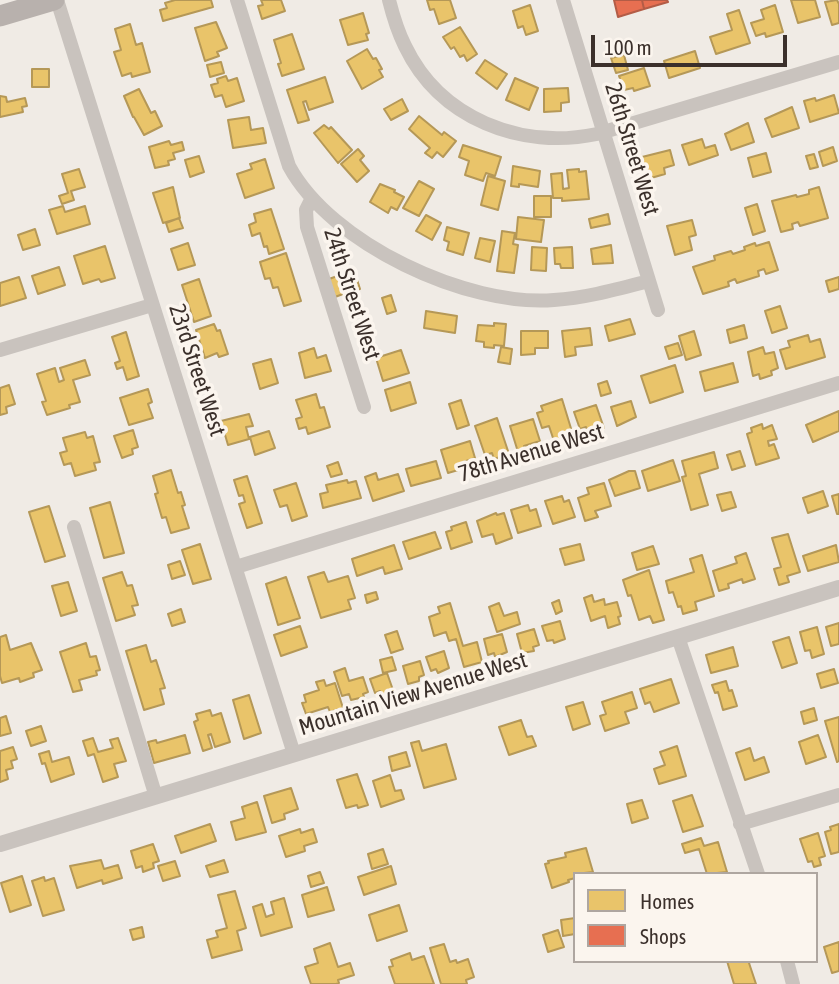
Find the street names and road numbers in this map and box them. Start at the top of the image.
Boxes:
street label: 26th Street West [599,79,665,219]
street label: 24th Street West [318,224,386,364]
street label: 23rd Street West [163,300,231,440]
street label: 78th Avenue West [455,418,607,488]
street label: Mountain View Avenue West [296,646,530,742]

